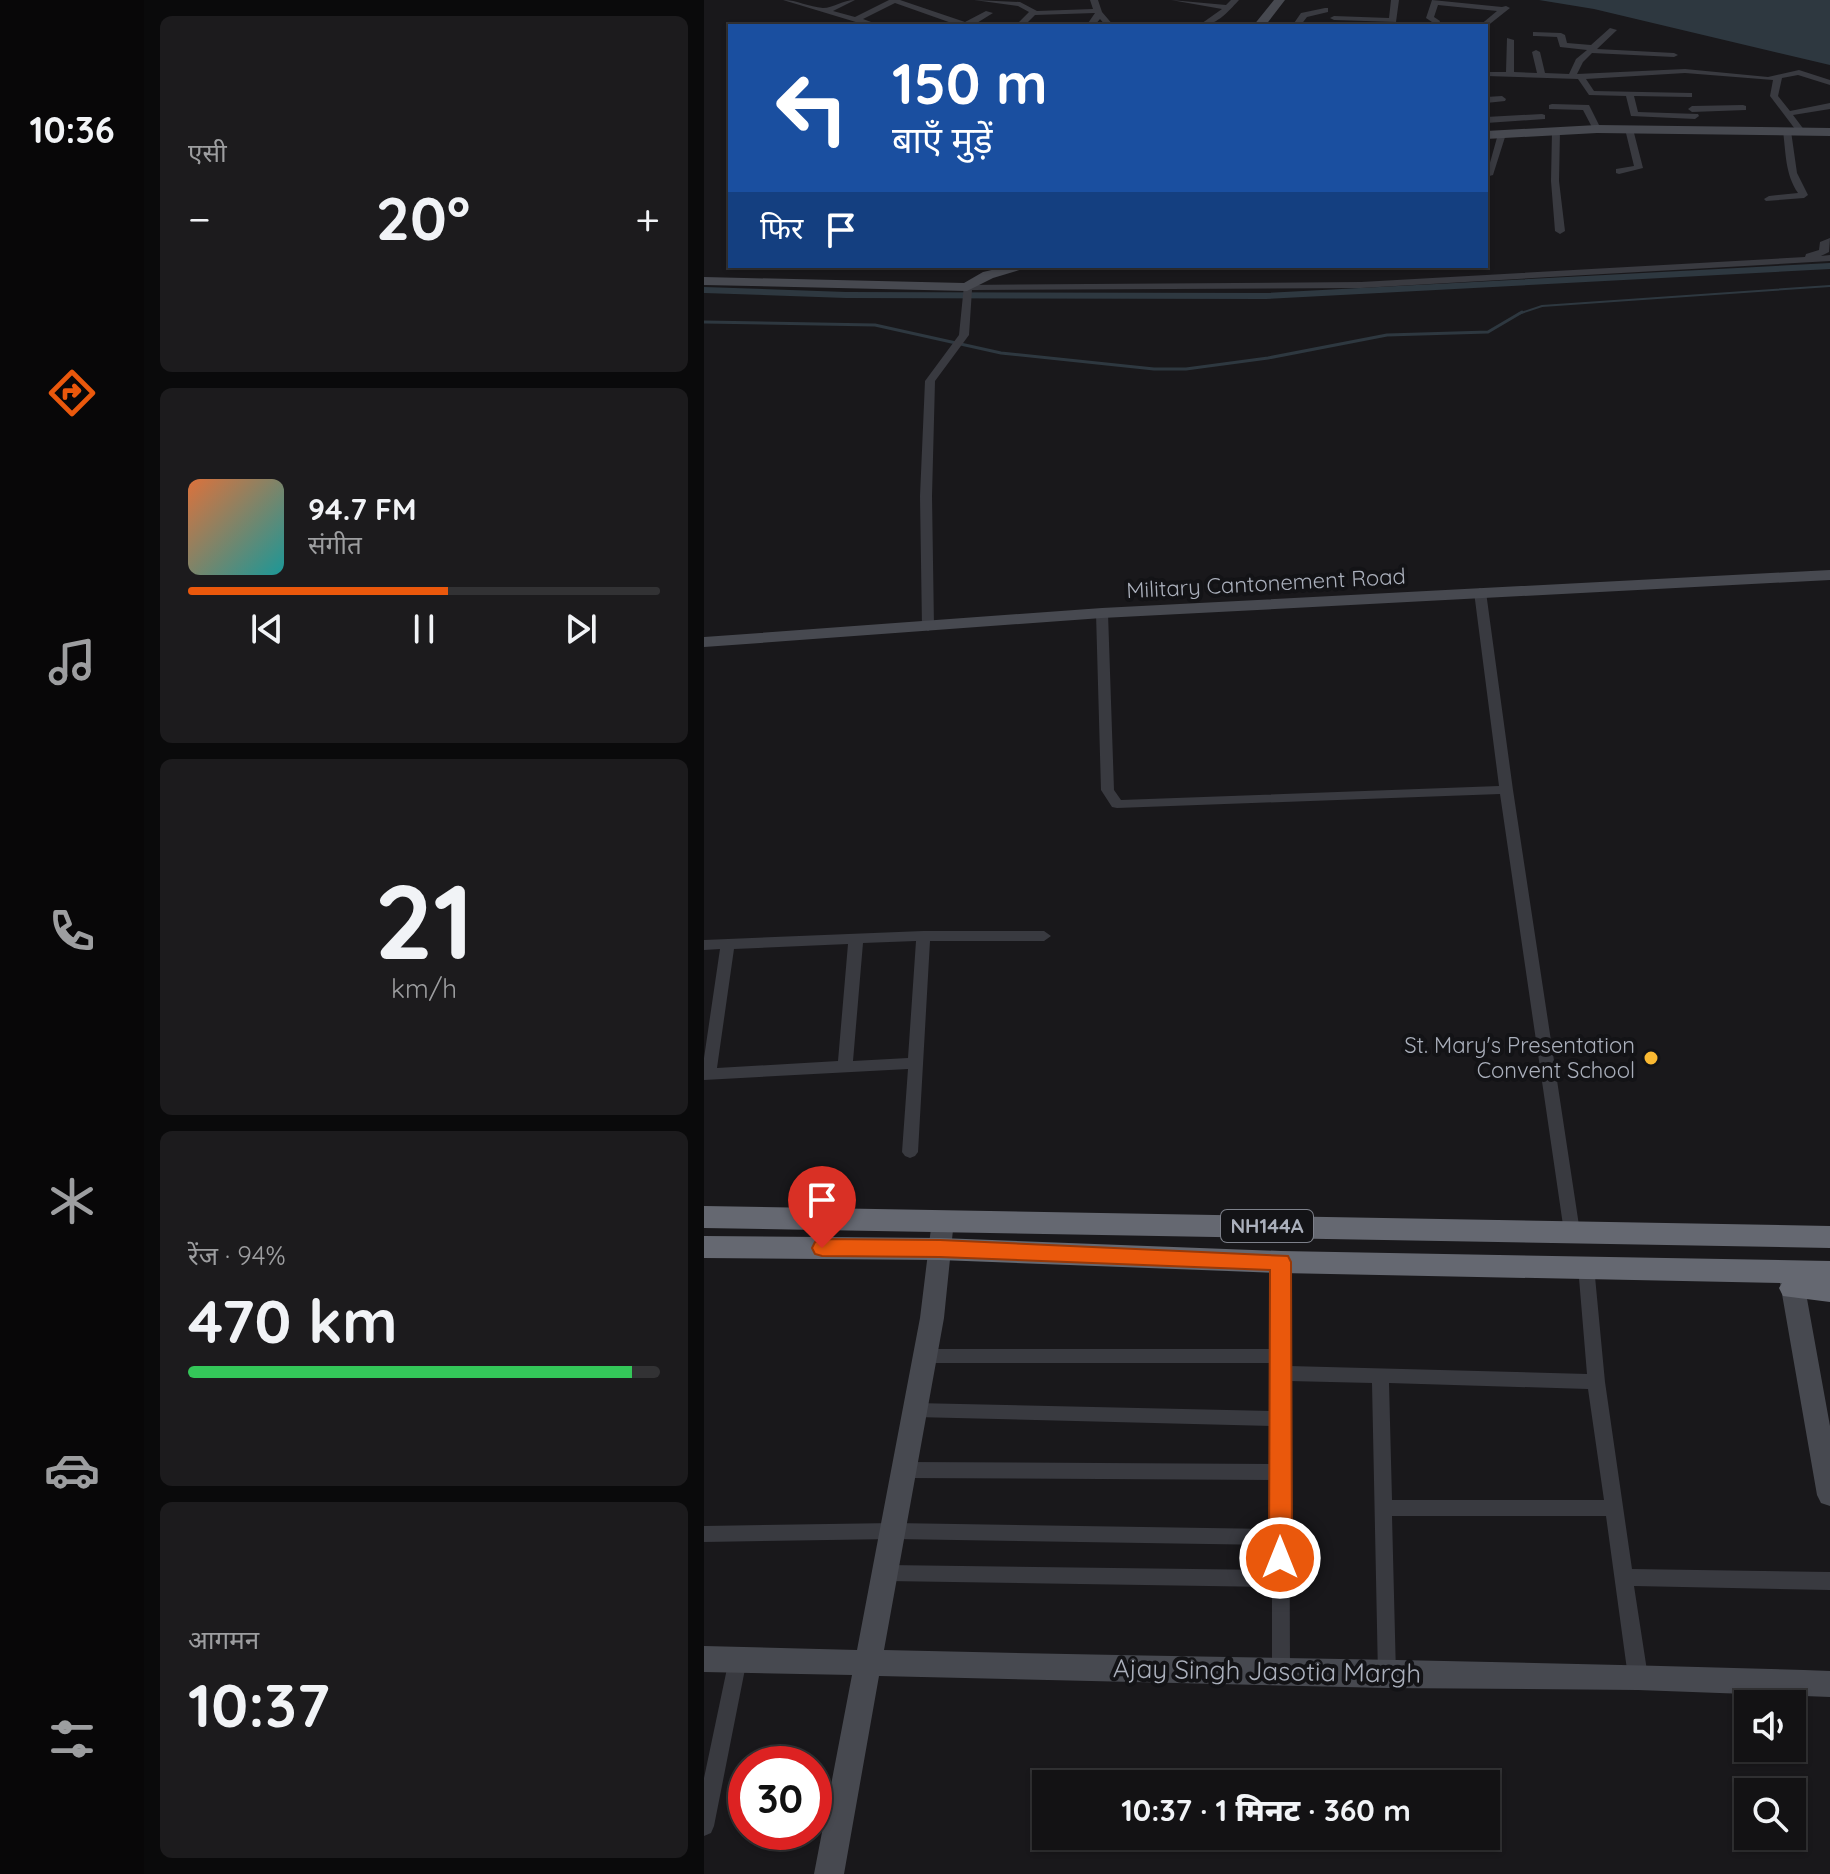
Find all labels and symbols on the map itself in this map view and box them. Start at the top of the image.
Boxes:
street label: Military Cantonement Road [1126,562,1406,604]
place label: St. Mary's Presentation Convent School [1404,1031,1635,1084]
marker: St. Mary's Presentation Convent School [1642,1049,1660,1067]
pin [788,1166,856,1248]
road number: NH144A [1221,1210,1313,1242]
position arrow [1238,1516,1322,1600]
street label: Ajay Singh Jasotia Margh [1113,1651,1421,1690]
speed limit sign: 30 [728,1746,832,1850]

